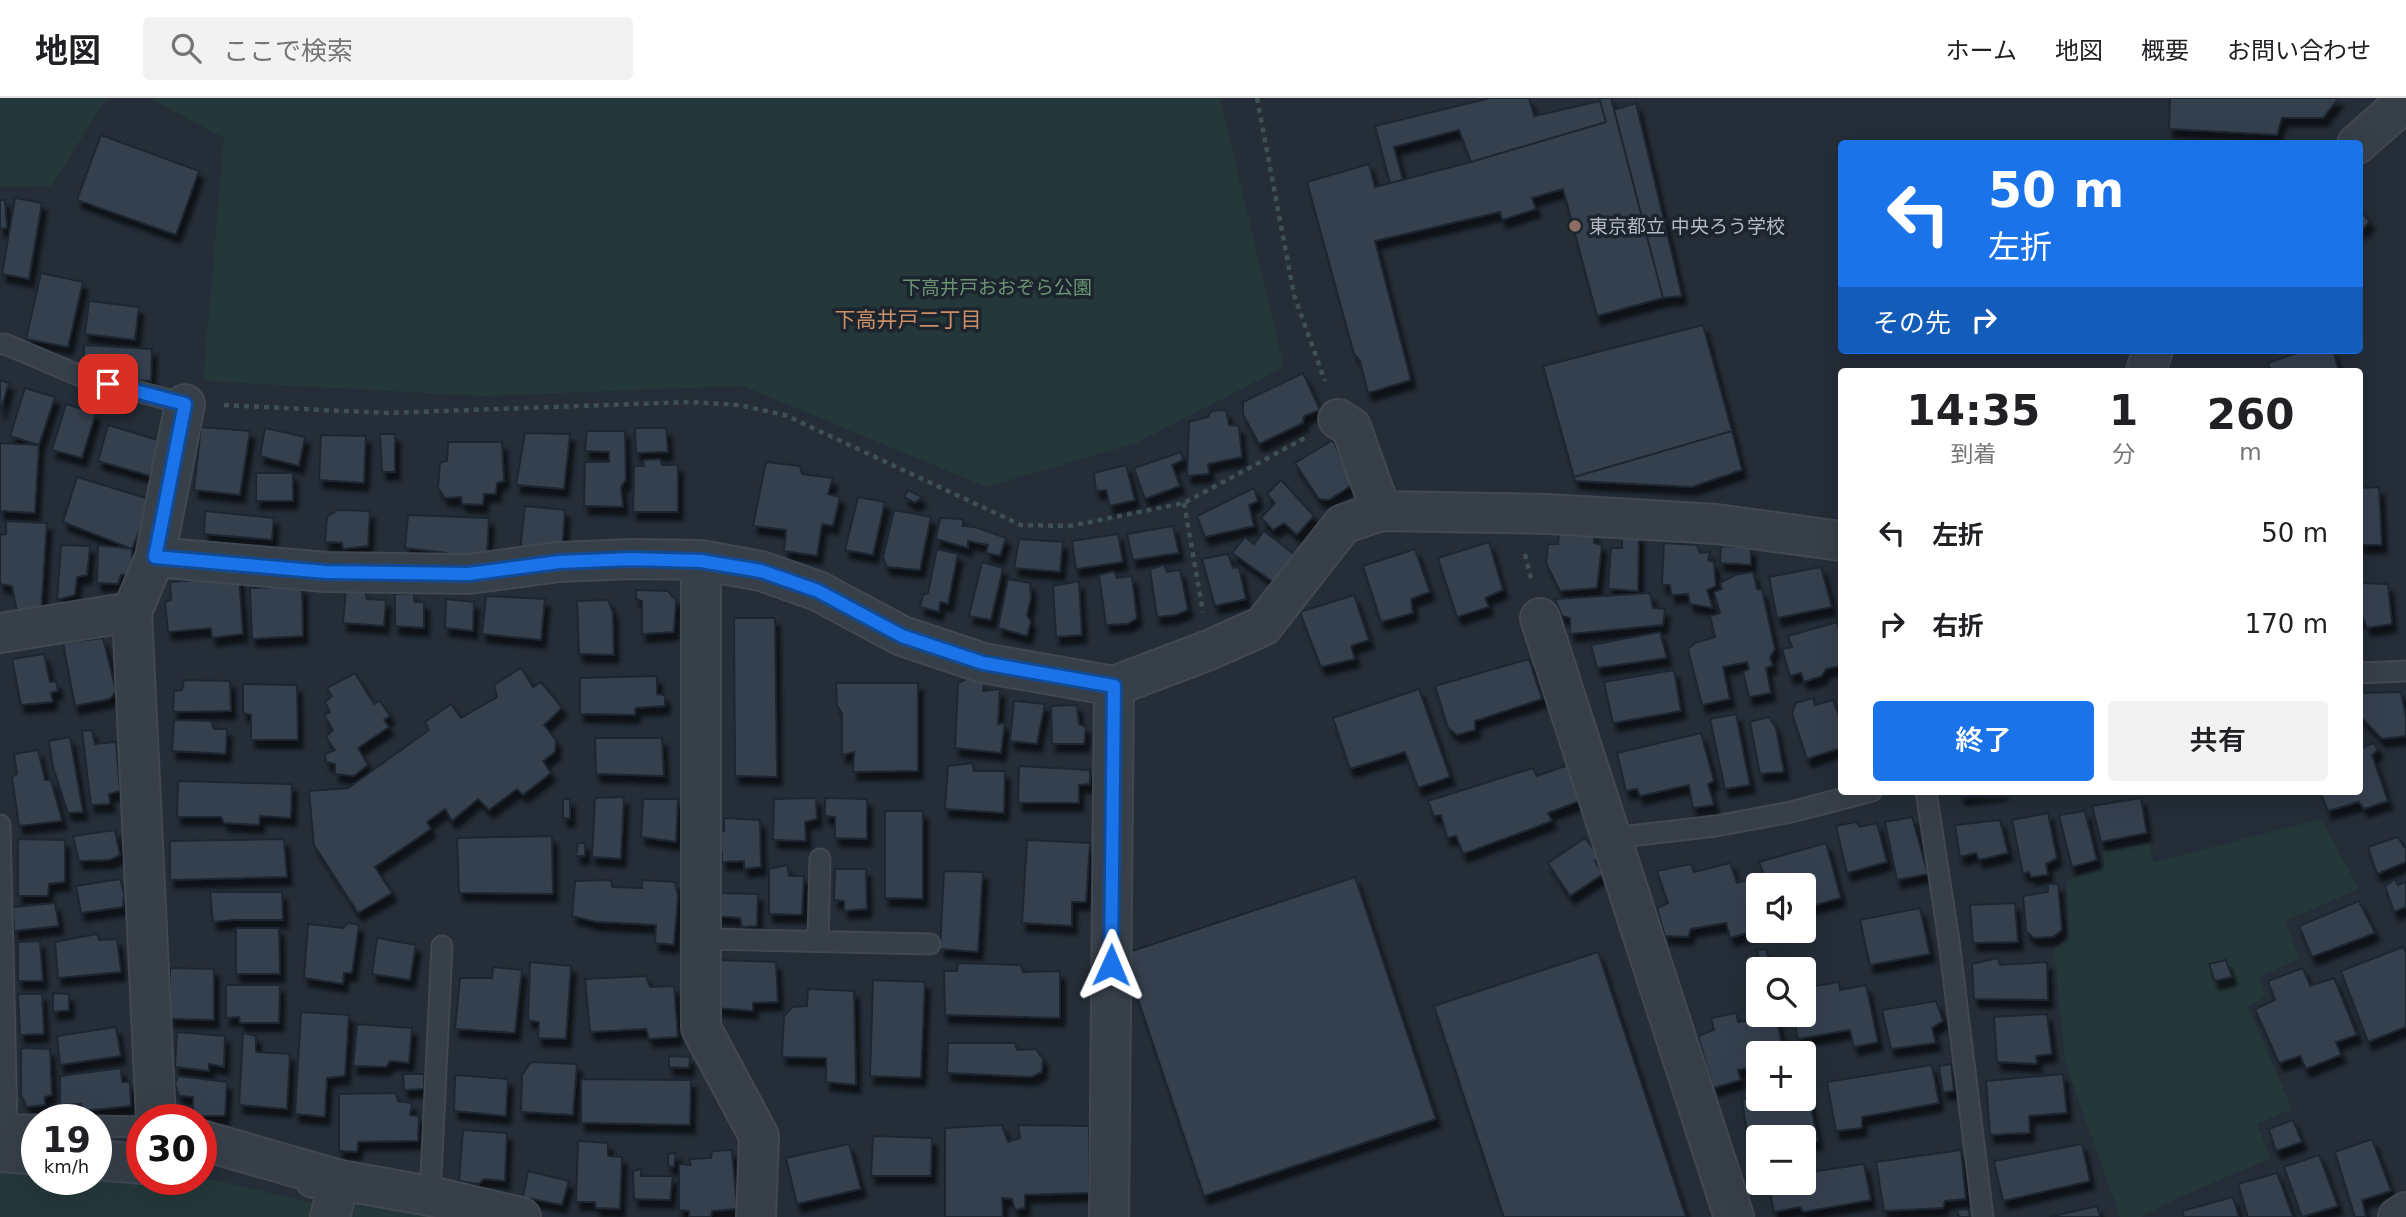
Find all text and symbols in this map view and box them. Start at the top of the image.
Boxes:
search box [143,17,633,80]
icon: search [167,29,205,67]
text: 地図 [35,31,101,70]
text: ここで検索 [223,36,353,66]
text: ホーム [1946,37,2017,65]
text: 地図 [2055,37,2103,65]
text: 概要 [2141,37,2189,65]
text: お問い合わせ [2227,37,2371,65]
text: 50 m [1988,162,2124,219]
icon: left [1873,168,1964,259]
place label: 東京都立 中央ろう学校 [1589,215,1785,237]
marker: 東京都立 中央ろう学校 [1567,218,1583,234]
text: 左折 [1988,228,2052,266]
park label: 下高井戸おおぞら公園 [902,276,1092,298]
icon: right [1965,301,2003,339]
district label: 下高井戸二丁目 [835,308,982,332]
text: その先 [1873,308,1951,338]
pin [78,354,138,414]
icon: arrive [89,365,127,403]
text: 14:35 [1907,386,2040,435]
text: 1 [2109,386,2138,435]
text: 260 [2207,390,2294,439]
text: m [2239,439,2262,465]
text: 到着 [1950,441,1996,467]
text: 分 [2112,441,2135,467]
icon: left [1873,514,1911,552]
text: 50 m [2261,518,2328,548]
text: 左折 [1932,520,1984,550]
icon: right [1873,605,1911,643]
text: 170 m [2245,609,2328,639]
text: 右折 [1932,611,1984,641]
button: 終了 [1873,701,2094,781]
button: 共有 [2108,701,2328,781]
map controls [1746,873,1816,1195]
button: sound [1746,873,1816,943]
position arrow [1074,928,1148,1002]
button: search [1746,957,1816,1027]
button: + [1746,1041,1816,1111]
speed limit sign: 30 [126,1104,217,1195]
text: 19 [42,1120,91,1160]
button: − [1746,1125,1816,1195]
text: km/h [44,1156,89,1177]

